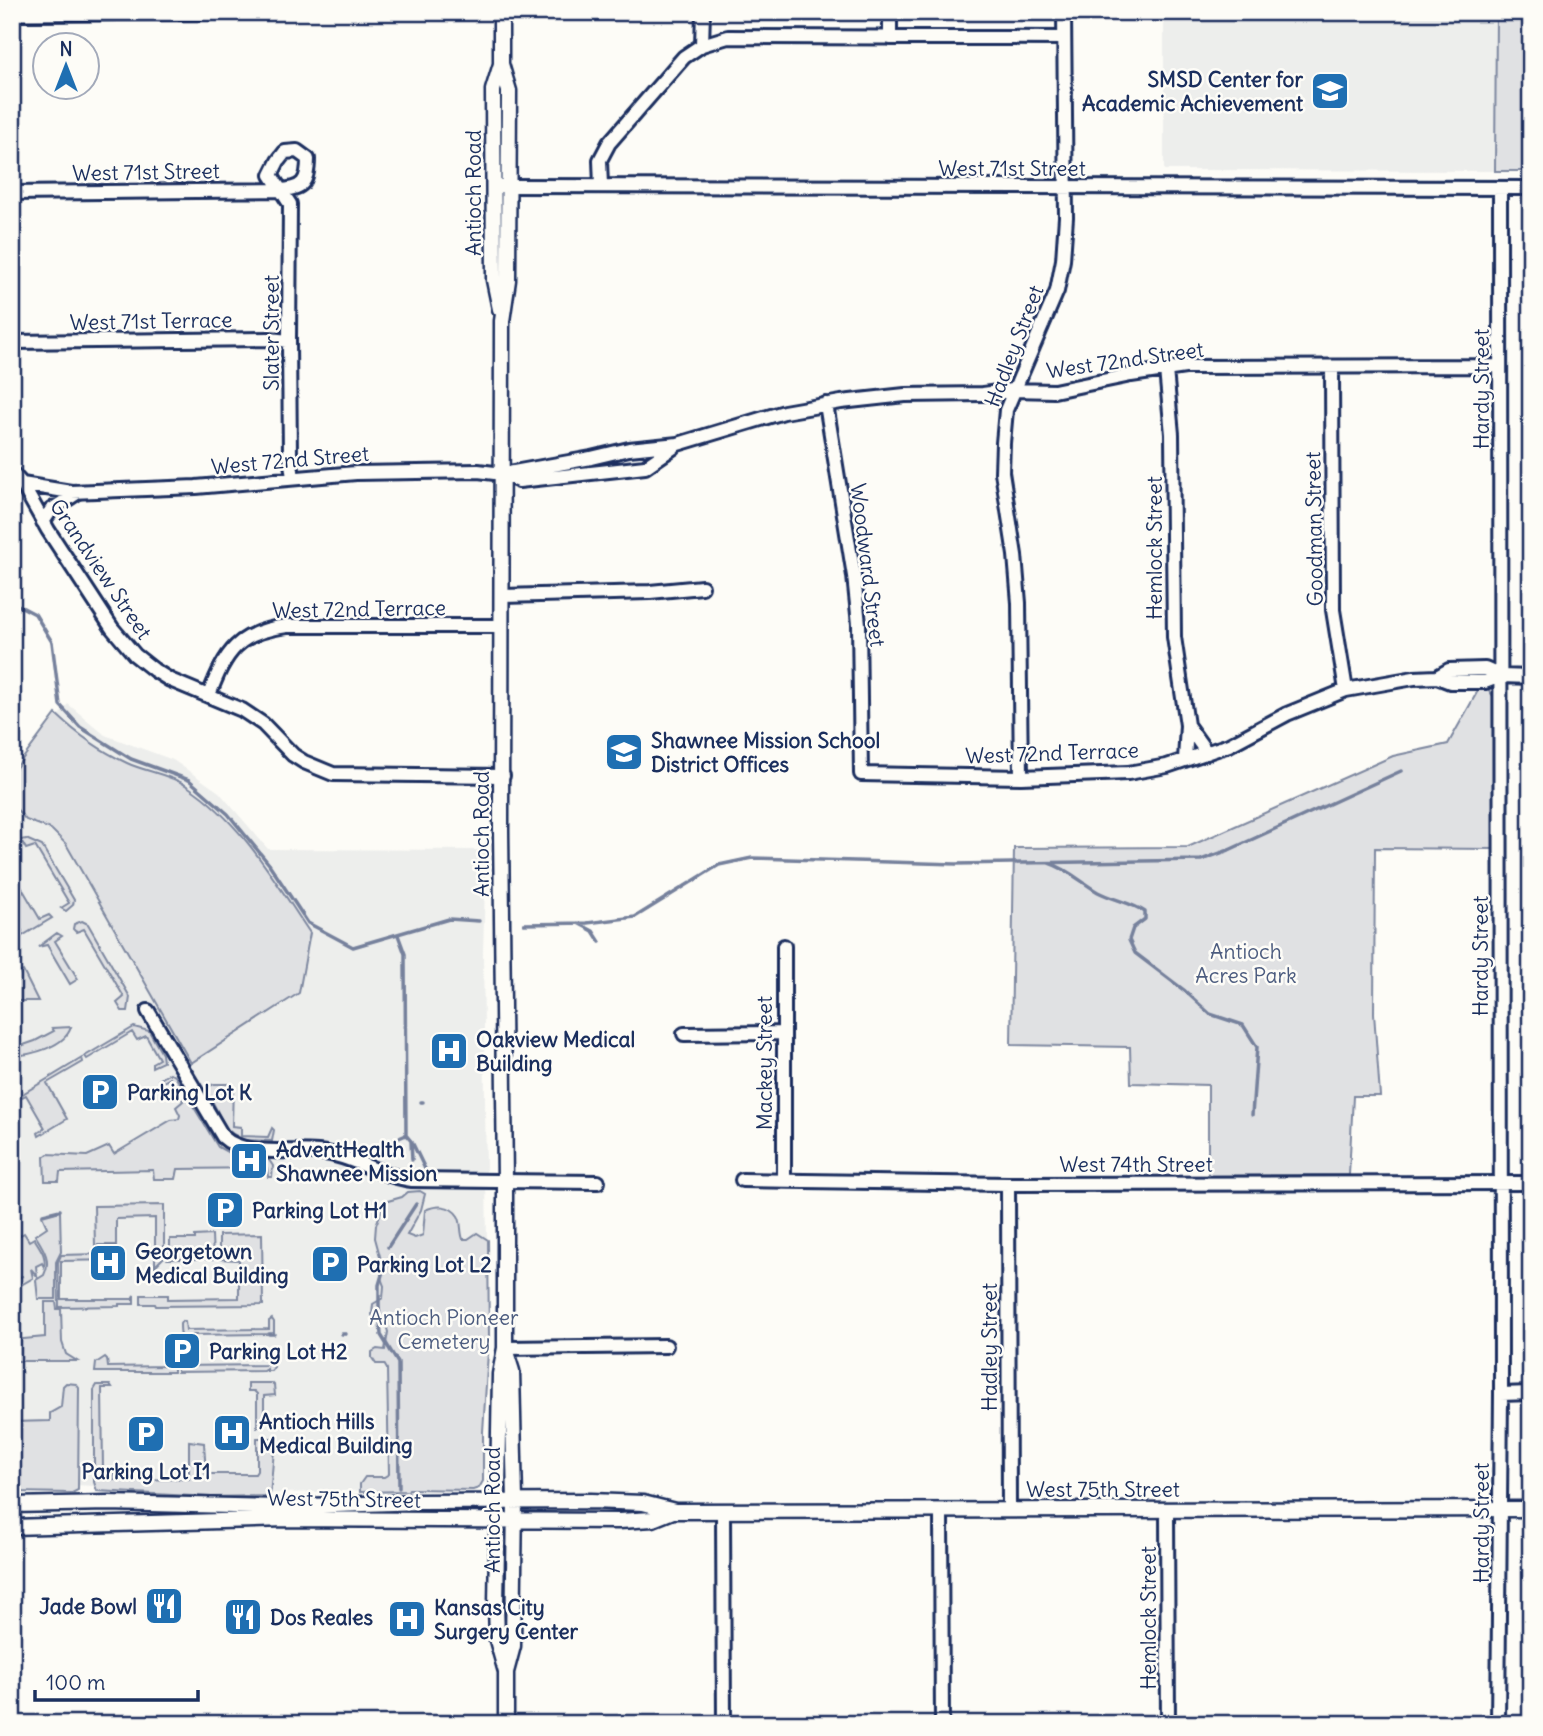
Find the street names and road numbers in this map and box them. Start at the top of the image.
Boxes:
street label: Antioch Road [460,130,487,256]
street label: West 71st Street [938,155,1086,182]
street label: West 71st Street [72,157,220,187]
street label: Slater Street [258,275,285,391]
street label: Hadley Street [978,281,1050,411]
street label: West 71st Terrace [69,306,233,336]
street label: Hardy Street [1468,329,1495,449]
street label: West 72nd Street [1045,336,1205,384]
street label: West 72nd Street [210,440,370,480]
street label: Goodman Street [1299,451,1329,607]
street label: Hemlock Street [1141,476,1168,620]
street label: Woodward Street [845,482,891,648]
street label: Grandview Street [44,494,158,644]
street label: West 72nd Terrace [272,594,446,624]
street label: West 72nd Terrace [965,736,1139,770]
street label: Antioch Road [468,771,495,897]
street label: Hardy Street [1467,896,1494,1016]
street label: Mackey Street [751,996,778,1130]
street label: West 74th Street [1059,1151,1213,1178]
street label: Hadley Street [976,1283,1003,1411]
street label: Antioch Road [479,1447,506,1573]
street label: Hardy Street [1468,1463,1495,1583]
street label: West 75th Street [1026,1476,1180,1503]
street label: West 75th Street [267,1484,421,1514]
street label: Hemlock Street [1135,1546,1162,1690]

